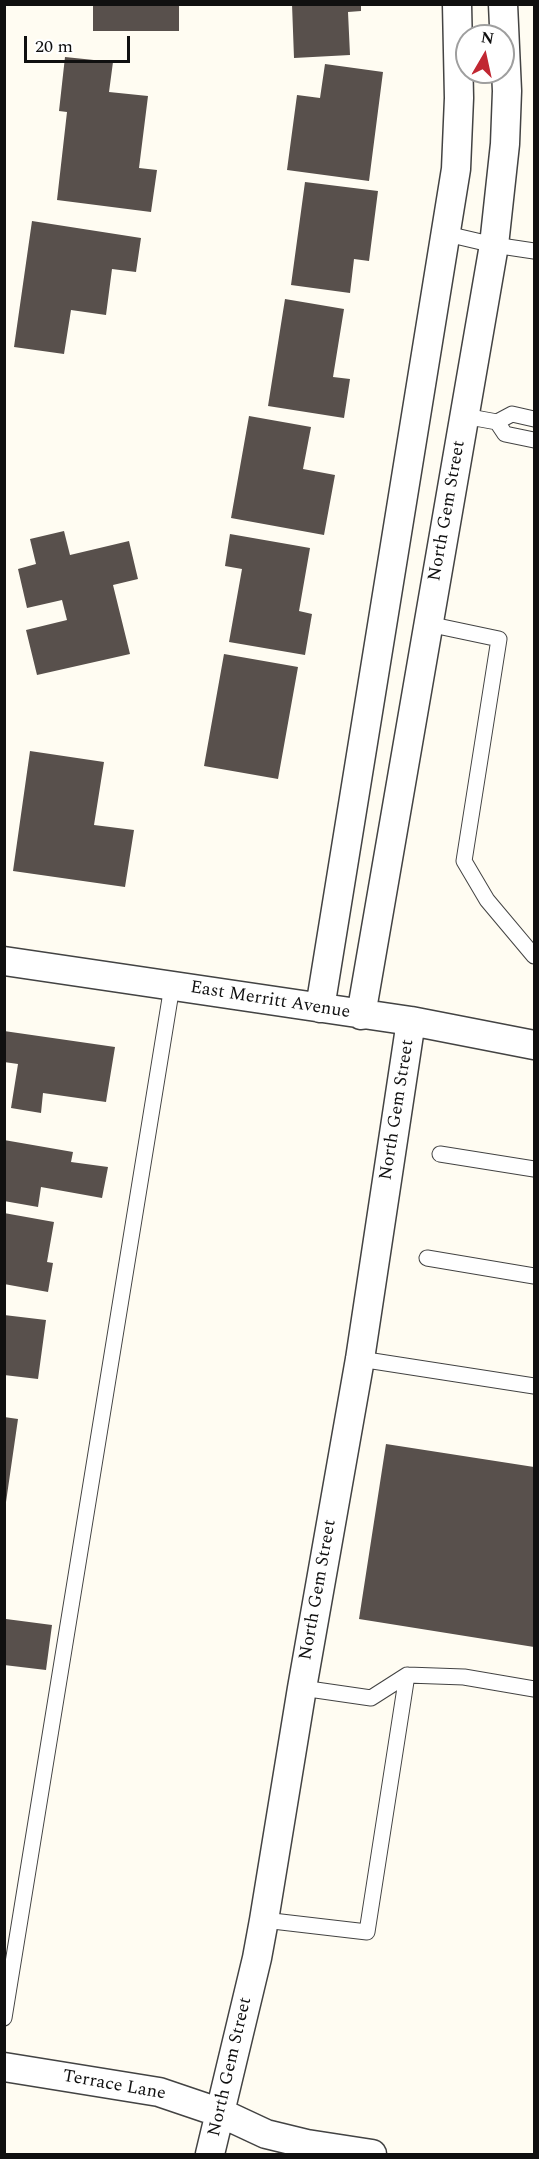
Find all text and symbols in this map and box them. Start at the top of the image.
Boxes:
scale bar [27,24,134,62]
north arrow [455,24,515,84]
text: N [479,25,496,51]
text: 20 m [35,33,73,60]
street label: North Gem Street [425,439,471,583]
street label: East Merritt Avenue [189,978,351,1024]
street label: North Gem Street [376,1038,420,1182]
street label: North Gem Street [296,1518,342,1662]
street label: North Gem Street [204,1995,258,2139]
street label: Terrace Lane [61,2066,167,2106]

